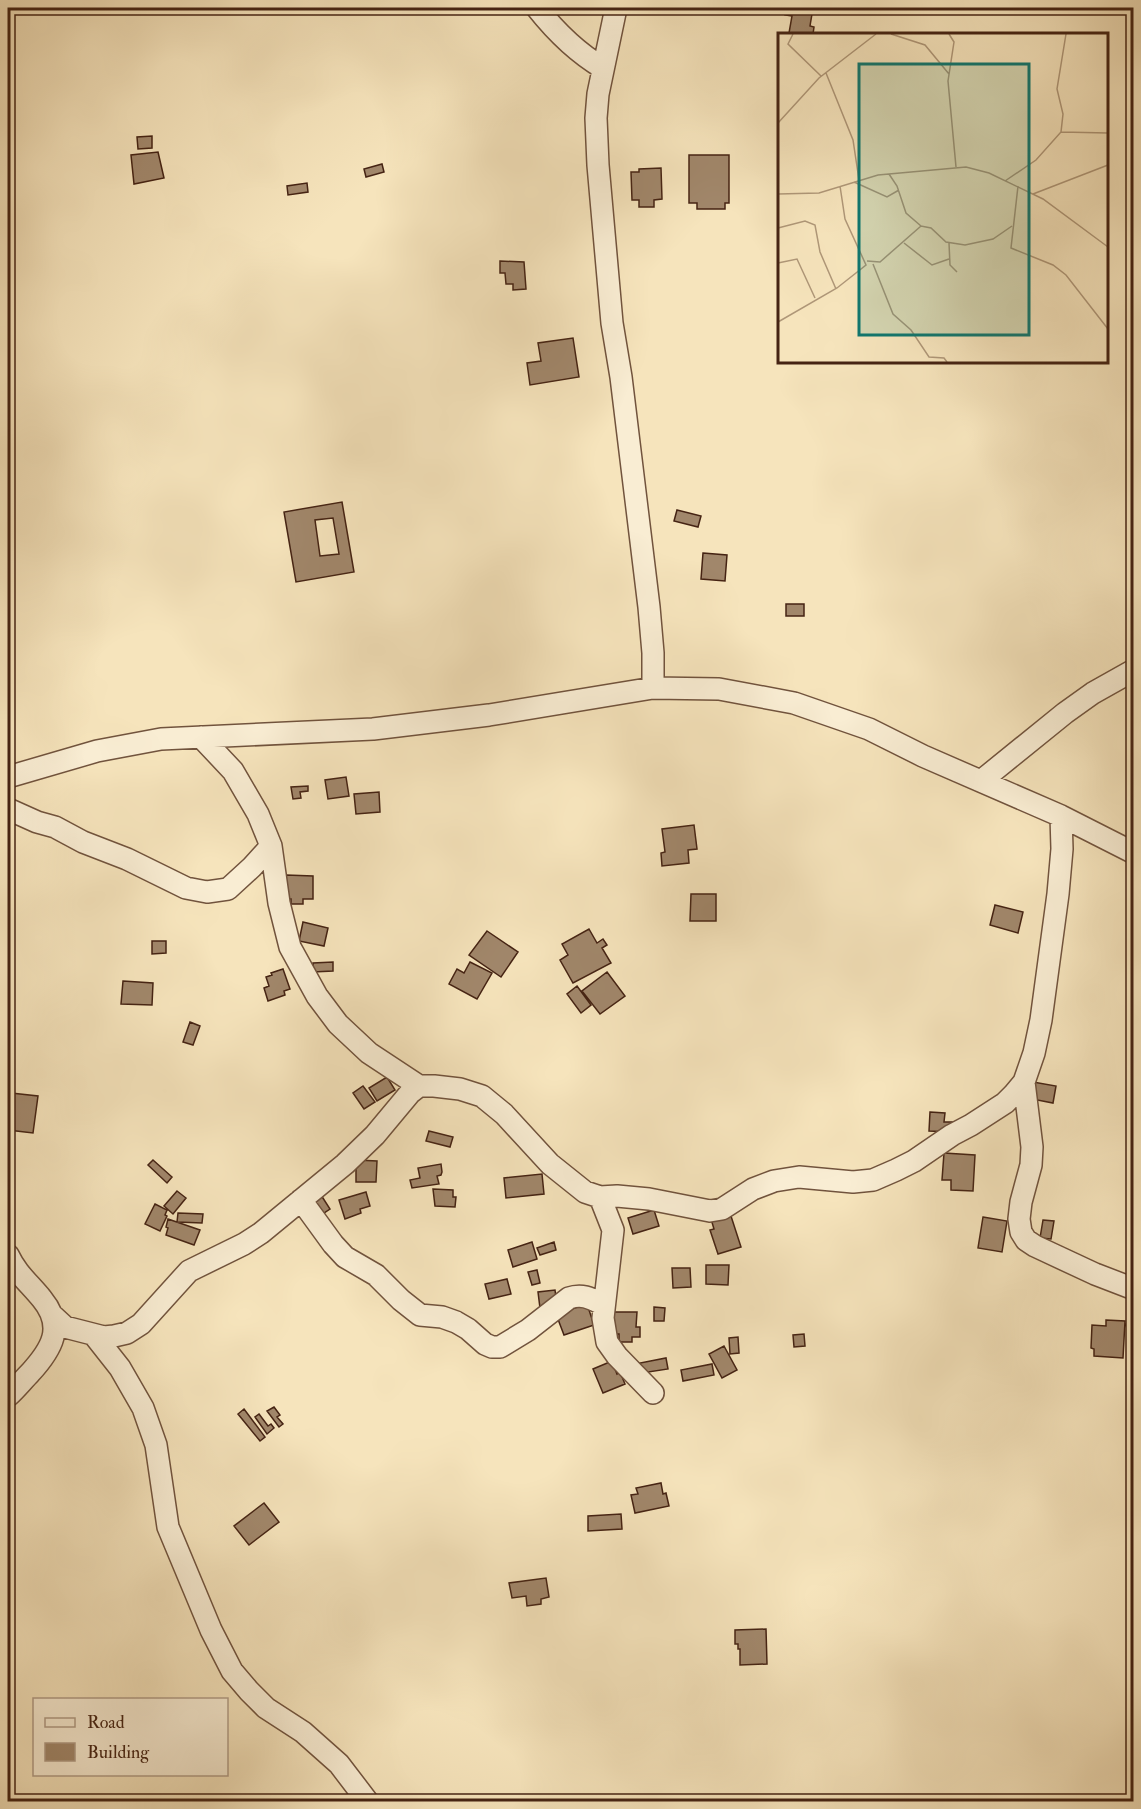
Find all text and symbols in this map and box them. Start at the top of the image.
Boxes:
inset map [778,33,1108,363]
legend [33,1698,228,1776]
text: Road [87,1711,125,1734]
text: Building [87,1741,150,1764]

